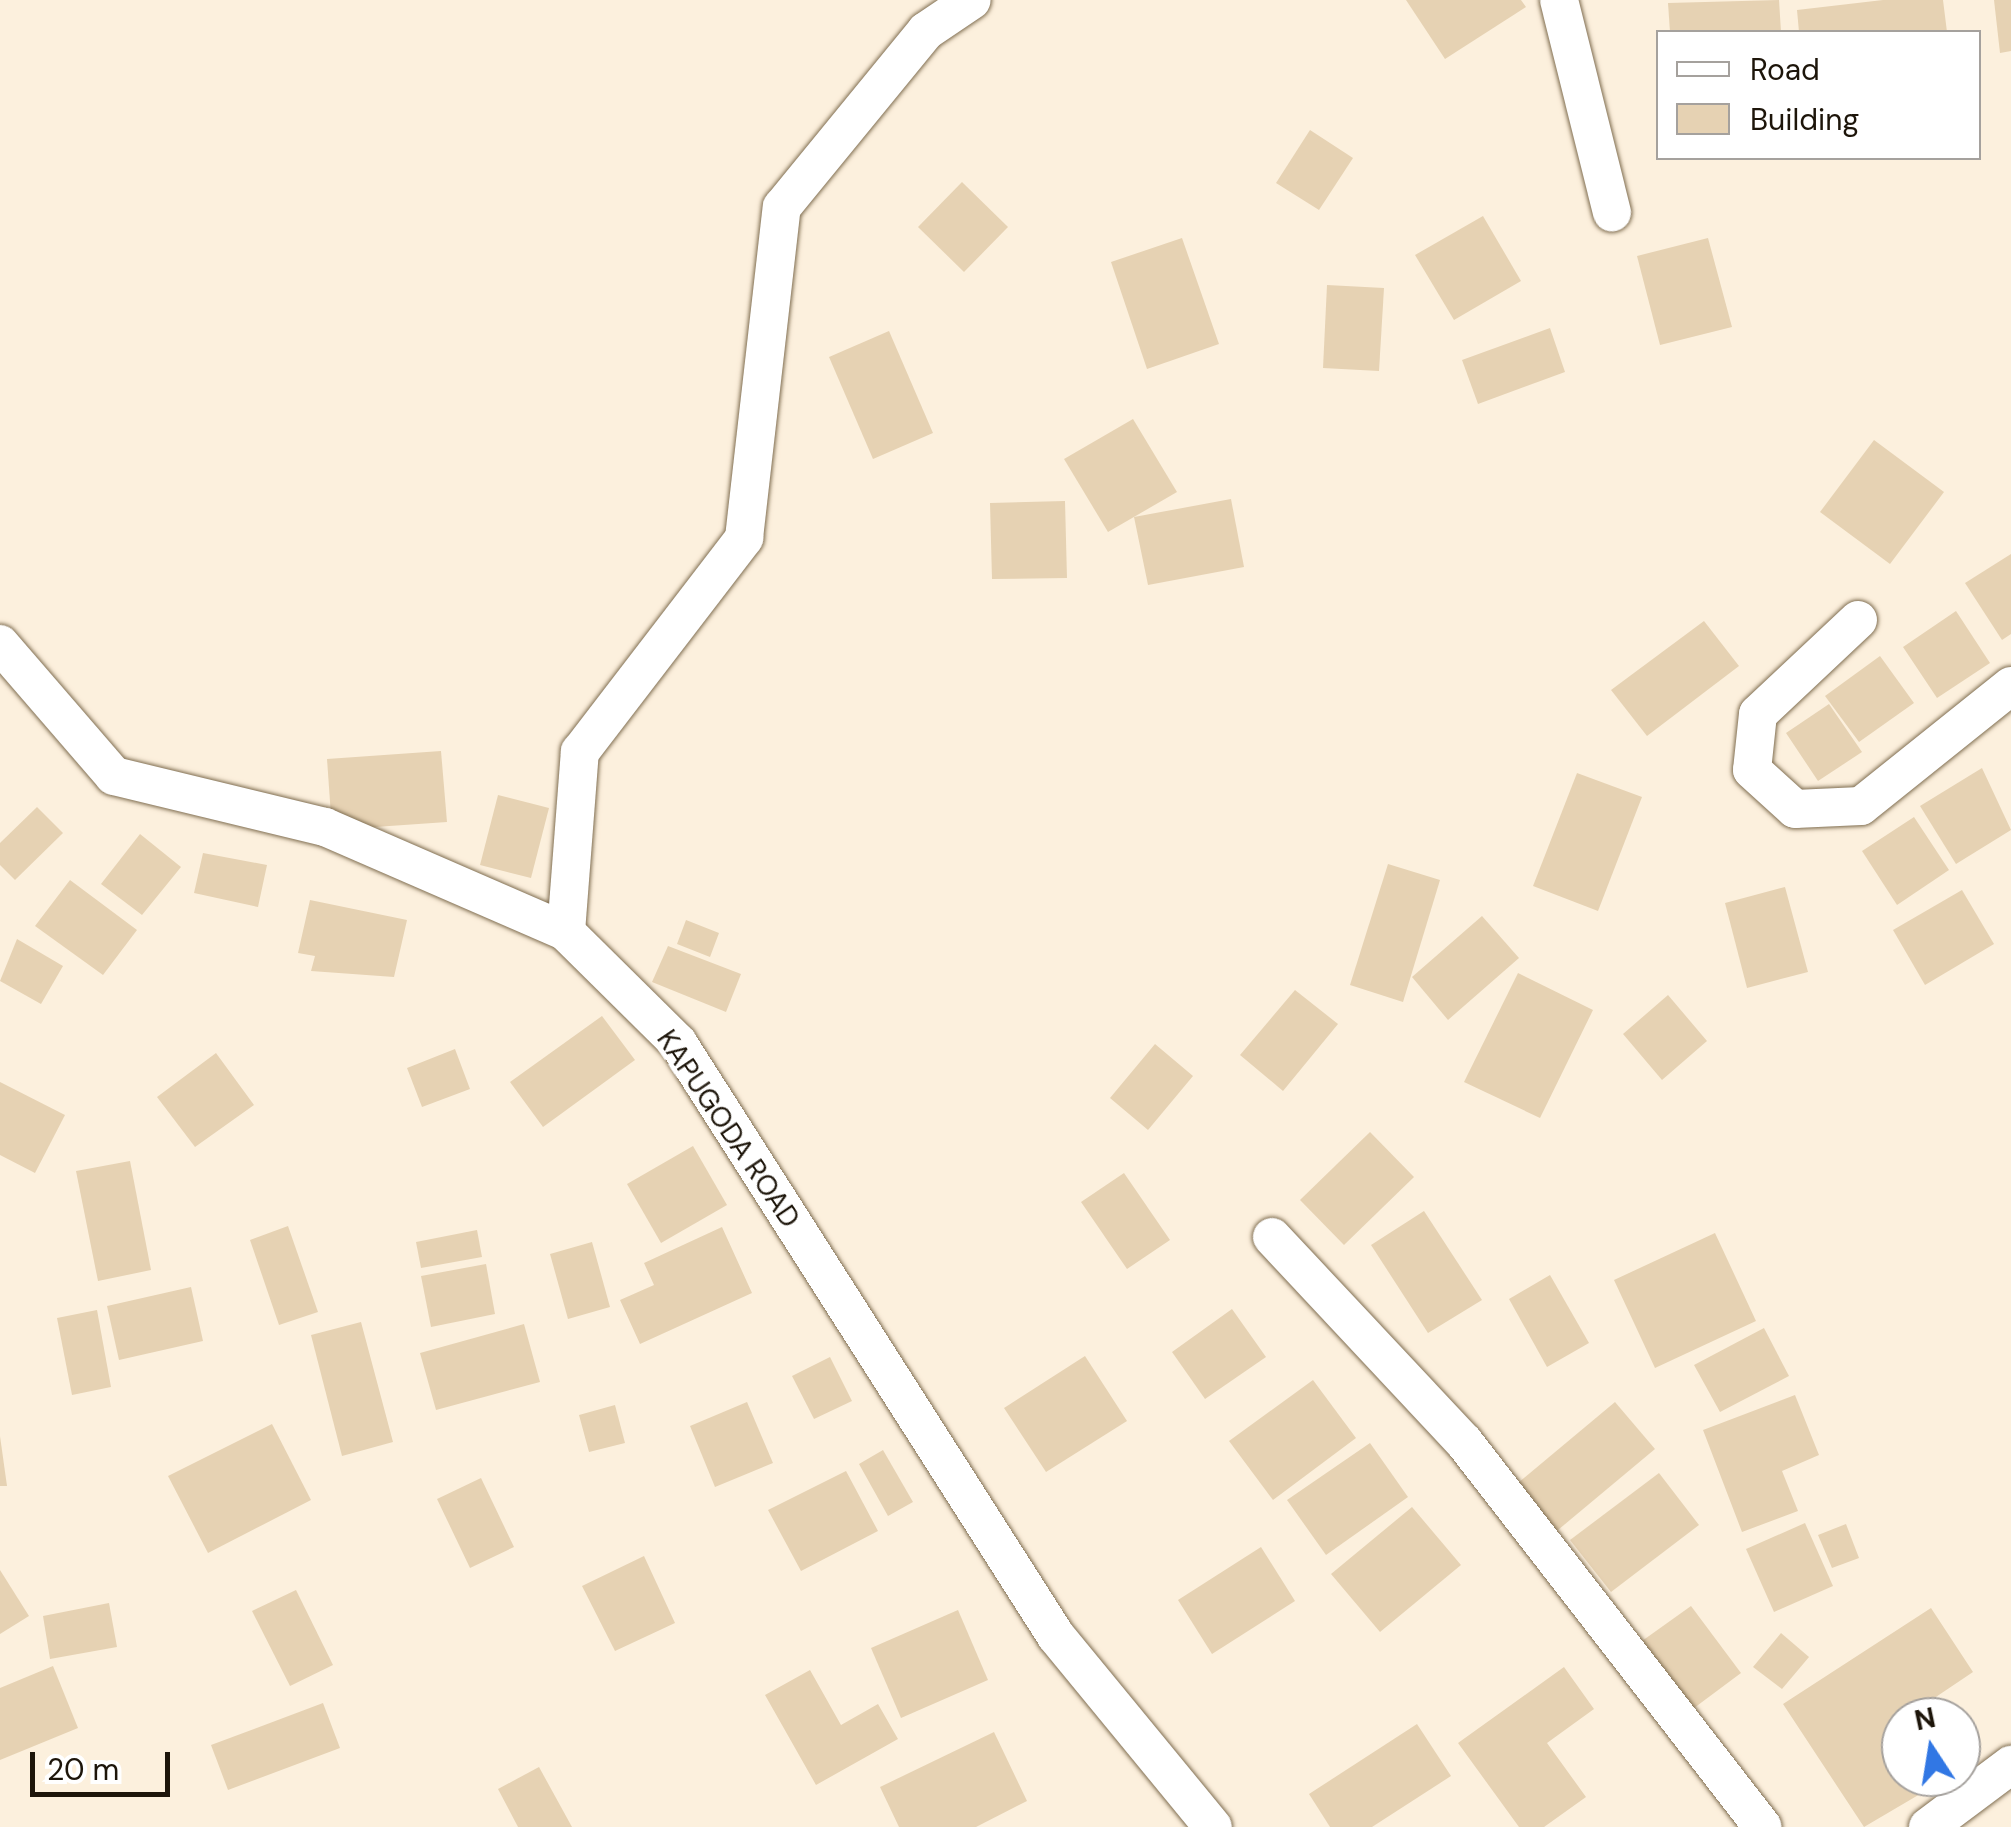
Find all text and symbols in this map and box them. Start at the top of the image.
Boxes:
legend [1656,30,1981,160]
text: Road [1750,50,1820,89]
text: Building [1750,100,1859,139]
street label: KAPUGODA ROAD [649,1024,807,1234]
north arrow [1881,1697,1981,1797]
text: N [1911,1699,1939,1739]
scale bar [35,1732,175,1794]
text: 20 m [47,1750,119,1789]

